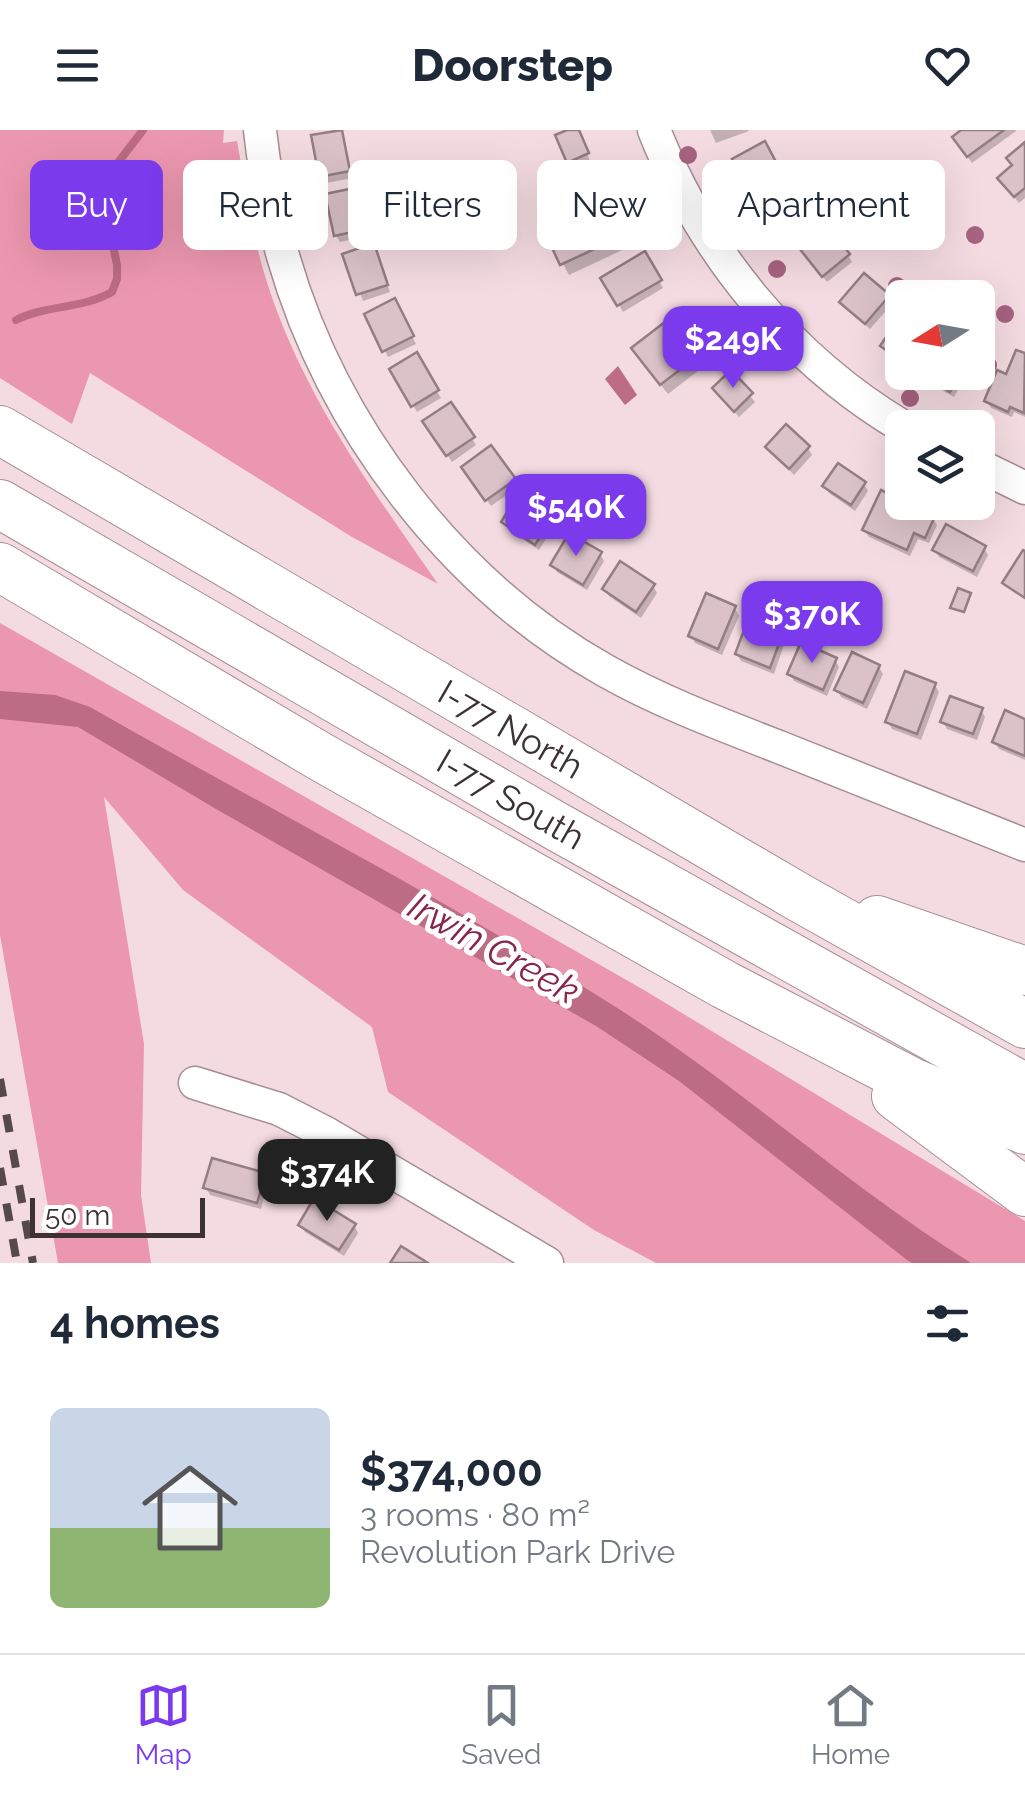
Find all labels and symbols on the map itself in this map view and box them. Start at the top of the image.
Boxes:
north arrow [885,280,995,390]
pin: $249K [663,306,803,391]
pin: $540K [506,474,646,559]
pin: $370K [742,581,882,666]
street label: I-77 North [431,671,591,787]
street label: I-77 South [430,740,592,858]
water label: Irwin Creek [401,883,587,1013]
pin: $374K [257,1139,397,1224]
scale bar [30,1193,205,1238]

